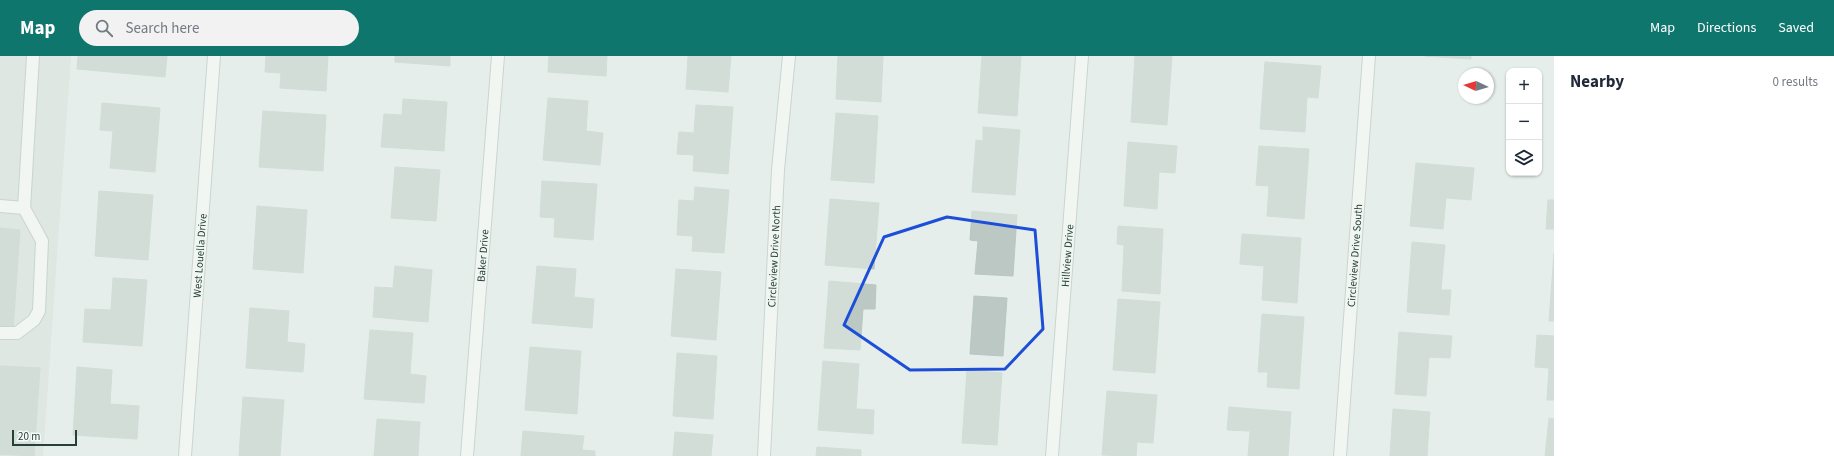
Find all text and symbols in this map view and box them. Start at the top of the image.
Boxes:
search box [79,10,359,46]
text: Map [20,15,55,42]
icon: search [93,17,115,39]
text: Search here [125,18,199,39]
text: Map [1650,18,1675,38]
text: Directions [1697,18,1756,38]
text: Saved [1778,18,1814,38]
north arrow [1458,68,1494,104]
map controls [1506,68,1542,176]
button: + [1506,68,1542,104]
text: Nearby [1570,70,1624,94]
text: 0 results [1773,73,1818,91]
button: − [1506,104,1542,140]
button: layers [1506,140,1542,176]
street label: Circleview Drive South [1343,204,1366,308]
street label: Circleview Drive North [764,205,784,308]
street label: West Louella Drive [189,212,210,298]
street label: Hillview Drive [1057,223,1077,287]
street label: Baker Drive [473,228,492,282]
scale bar [12,428,77,447]
text: 20 m [18,429,40,444]

